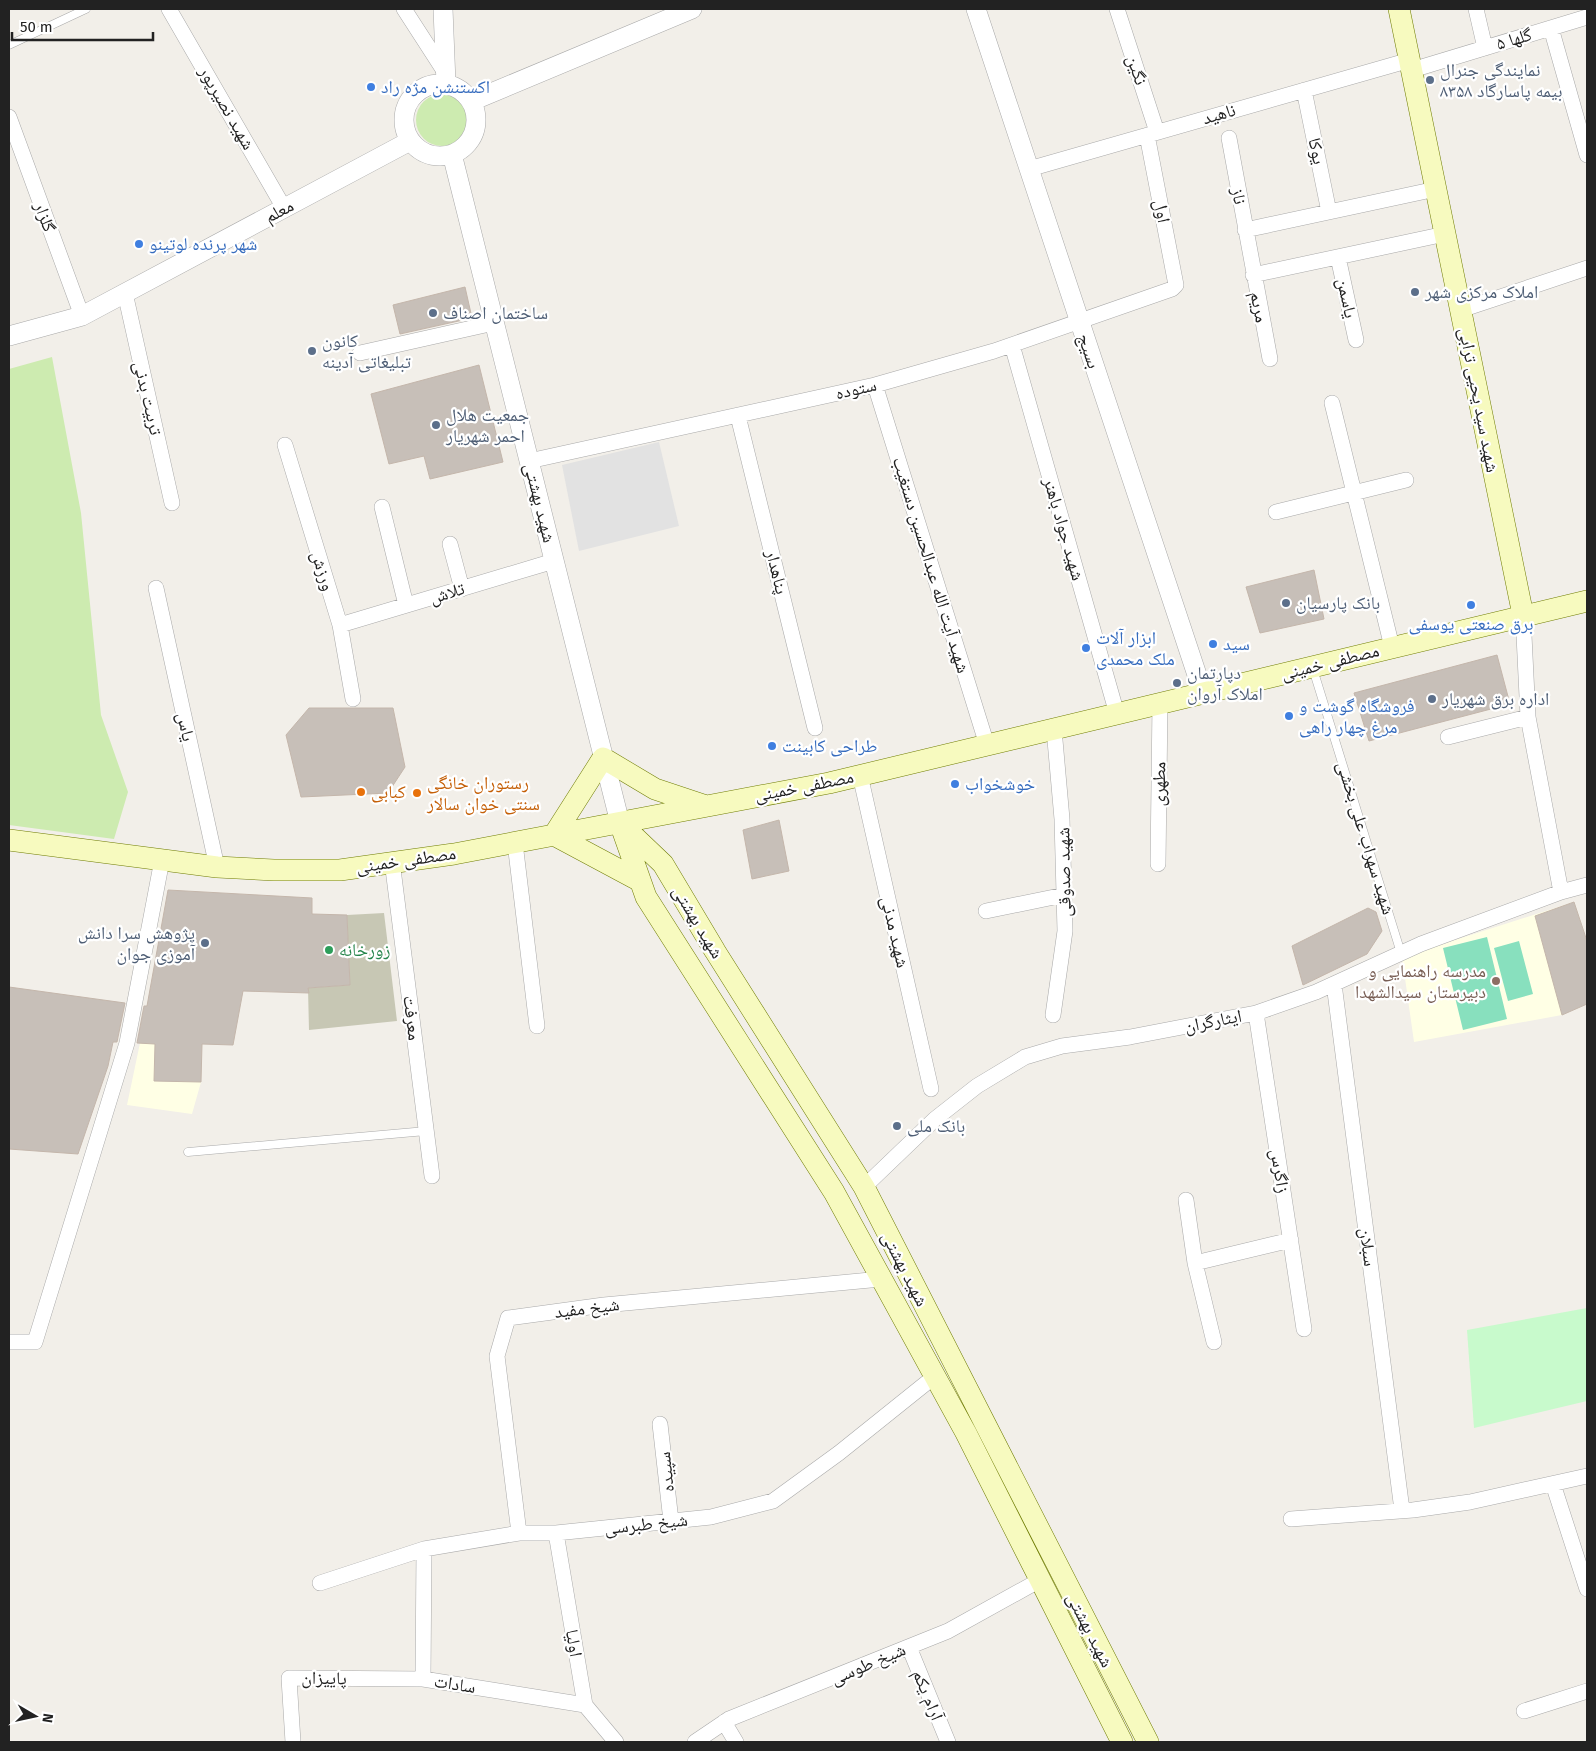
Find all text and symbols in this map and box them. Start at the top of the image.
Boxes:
scale bar [12,10,154,42]
text: 50 m [20,18,53,36]
street label: گلها ۵ [1493,23,1535,55]
street label: نگین [1122,52,1152,88]
place label: نمایندگی جنرال بیمه پاسارگاد ۸۳۵۸ [1440,59,1562,102]
street label: شهید نصیرپور [194,61,260,154]
marker: نمایندگی جنرال بیمه پاسارگاد ۸۳۵۸ [1424,74,1436,86]
place label: اکستنشن مژه راد [381,76,490,98]
marker: اکستنشن مژه راد [365,81,377,93]
street label: ناهید [1200,99,1238,129]
street label: یوکا [1303,136,1331,166]
street label: ناز [1227,185,1251,206]
street label: معلم [261,194,298,229]
street label: اول [1149,197,1175,225]
street label: گلزار [29,198,61,236]
place label: شهر پرنده لوتینو [149,233,257,255]
marker: شهر پرنده لوتینو [133,238,145,250]
street label: یاسمن [1332,276,1362,320]
place label: املاک مرکزی شهر [1424,281,1538,303]
marker: املاک مرکزی شهر [1409,286,1421,298]
street label: مریم [1244,290,1273,325]
place label: ساختمان اصناف [443,302,548,324]
marker: ساختمان اصناف [427,307,439,319]
street label: شهید سید یحیی ترابی [1454,326,1504,474]
place label: کانون تبلیغاتی آدینه [322,330,411,373]
street label: بسیج [1072,331,1105,372]
marker: کانون تبلیغاتی آدینه [306,345,318,357]
street label: تربیت بدنی [129,359,167,437]
street label: ستوده [833,374,879,404]
place label: جمعیت هلال احمر شهریار [445,404,529,447]
marker: جمعیت هلال احمر شهریار [430,419,442,431]
street label: شهید آیت الله عبدالحسین دستغیب [888,454,974,676]
street label: شهید بهشتی [520,461,560,545]
street label: شهید جواد باهنر [1039,474,1089,583]
street label: پناهدار [761,547,793,596]
street label: ورزش [307,548,339,594]
street label: تلاش [427,577,467,609]
place label: بانک پارسیان [1296,592,1380,614]
marker: بانک پارسیان [1280,597,1292,609]
marker: برق صنعتی یوسفی [1465,599,1477,611]
place label: برق صنعتی یوسفی [1409,613,1533,635]
place label: ابزار آلات ملک محمدی [1096,627,1175,670]
place label: سید [1223,633,1250,655]
marker: سید [1207,638,1219,650]
street label: مصطفی خمینی [1279,639,1381,685]
marker: ابزار آلات ملک محمدی [1080,642,1092,654]
place label: دپارتمان املاک آروان [1187,662,1263,705]
marker: دپارتمان املاک آروان [1171,677,1183,689]
place label: اداره برق شهریار [1441,688,1549,710]
marker: اداره برق شهریار [1426,693,1438,705]
place label: فروشگاه گوشت و مرغ چهار راهی [1299,695,1415,738]
marker: فروشگاه گوشت و مرغ چهار راهی [1283,710,1295,722]
street label: یاس [172,711,200,743]
place label: طراحی کابینت [782,735,877,757]
marker: طراحی کابینت [766,740,778,752]
street label: شهید سهراب علی بخشی [1332,759,1400,917]
street label: مطهری [1148,761,1170,807]
street label: مصطفی خمینی [753,766,855,806]
place label: رستوران خانگی سنتی خوان سالار [426,772,540,815]
place label: خوشخواب [965,773,1035,795]
marker: خوشخواب [949,778,961,790]
place label: کبابی [371,781,406,803]
marker: کبابی [355,786,367,798]
marker: رستوران خانگی سنتی خوان سالار [411,787,423,799]
street label: شهید صدوقی [1052,827,1076,917]
street label: مصطفی خمینی [355,842,457,878]
street label: شهید بهشتی [668,882,728,962]
street label: شهید مدنی [876,894,914,970]
place label: پژوهش سرا دانش آموزی جوان [78,922,195,965]
marker: پژوهش سرا دانش آموزی جوان [199,937,211,949]
place label: زورخانه [339,939,390,961]
marker: زورخانه [323,944,335,956]
place label: مدرسه راهنمایی و دبیرستان سیدالشهدا [1355,960,1486,1003]
marker: مدرسه راهنمایی و دبیرستان سیدالشهدا [1490,975,1502,987]
street label: معرفت [398,994,426,1042]
street label: ایثارگران [1182,1005,1244,1037]
place label: بانک ملی [907,1115,965,1137]
marker: بانک ملی [891,1120,903,1132]
street label: زاگرس [1266,1147,1294,1195]
street label: سبلان [1355,1226,1381,1268]
street label: شهید بهشتی [877,1228,933,1310]
street label: شیخ مفید [553,1293,621,1324]
street label: سپیده [653,1451,679,1493]
street label: شیخ طبرسی [603,1509,689,1540]
street label: شهید بهشتی [1062,1589,1118,1671]
street label: اولیا [561,1628,587,1658]
street label: شیخ طوسی [827,1638,909,1691]
street label: آرام یکم [907,1666,948,1724]
street label: پاییزان [301,1667,347,1690]
street label: سادات [433,1670,477,1698]
north arrow [10,1691,60,1741]
text: N [38,1712,56,1724]

